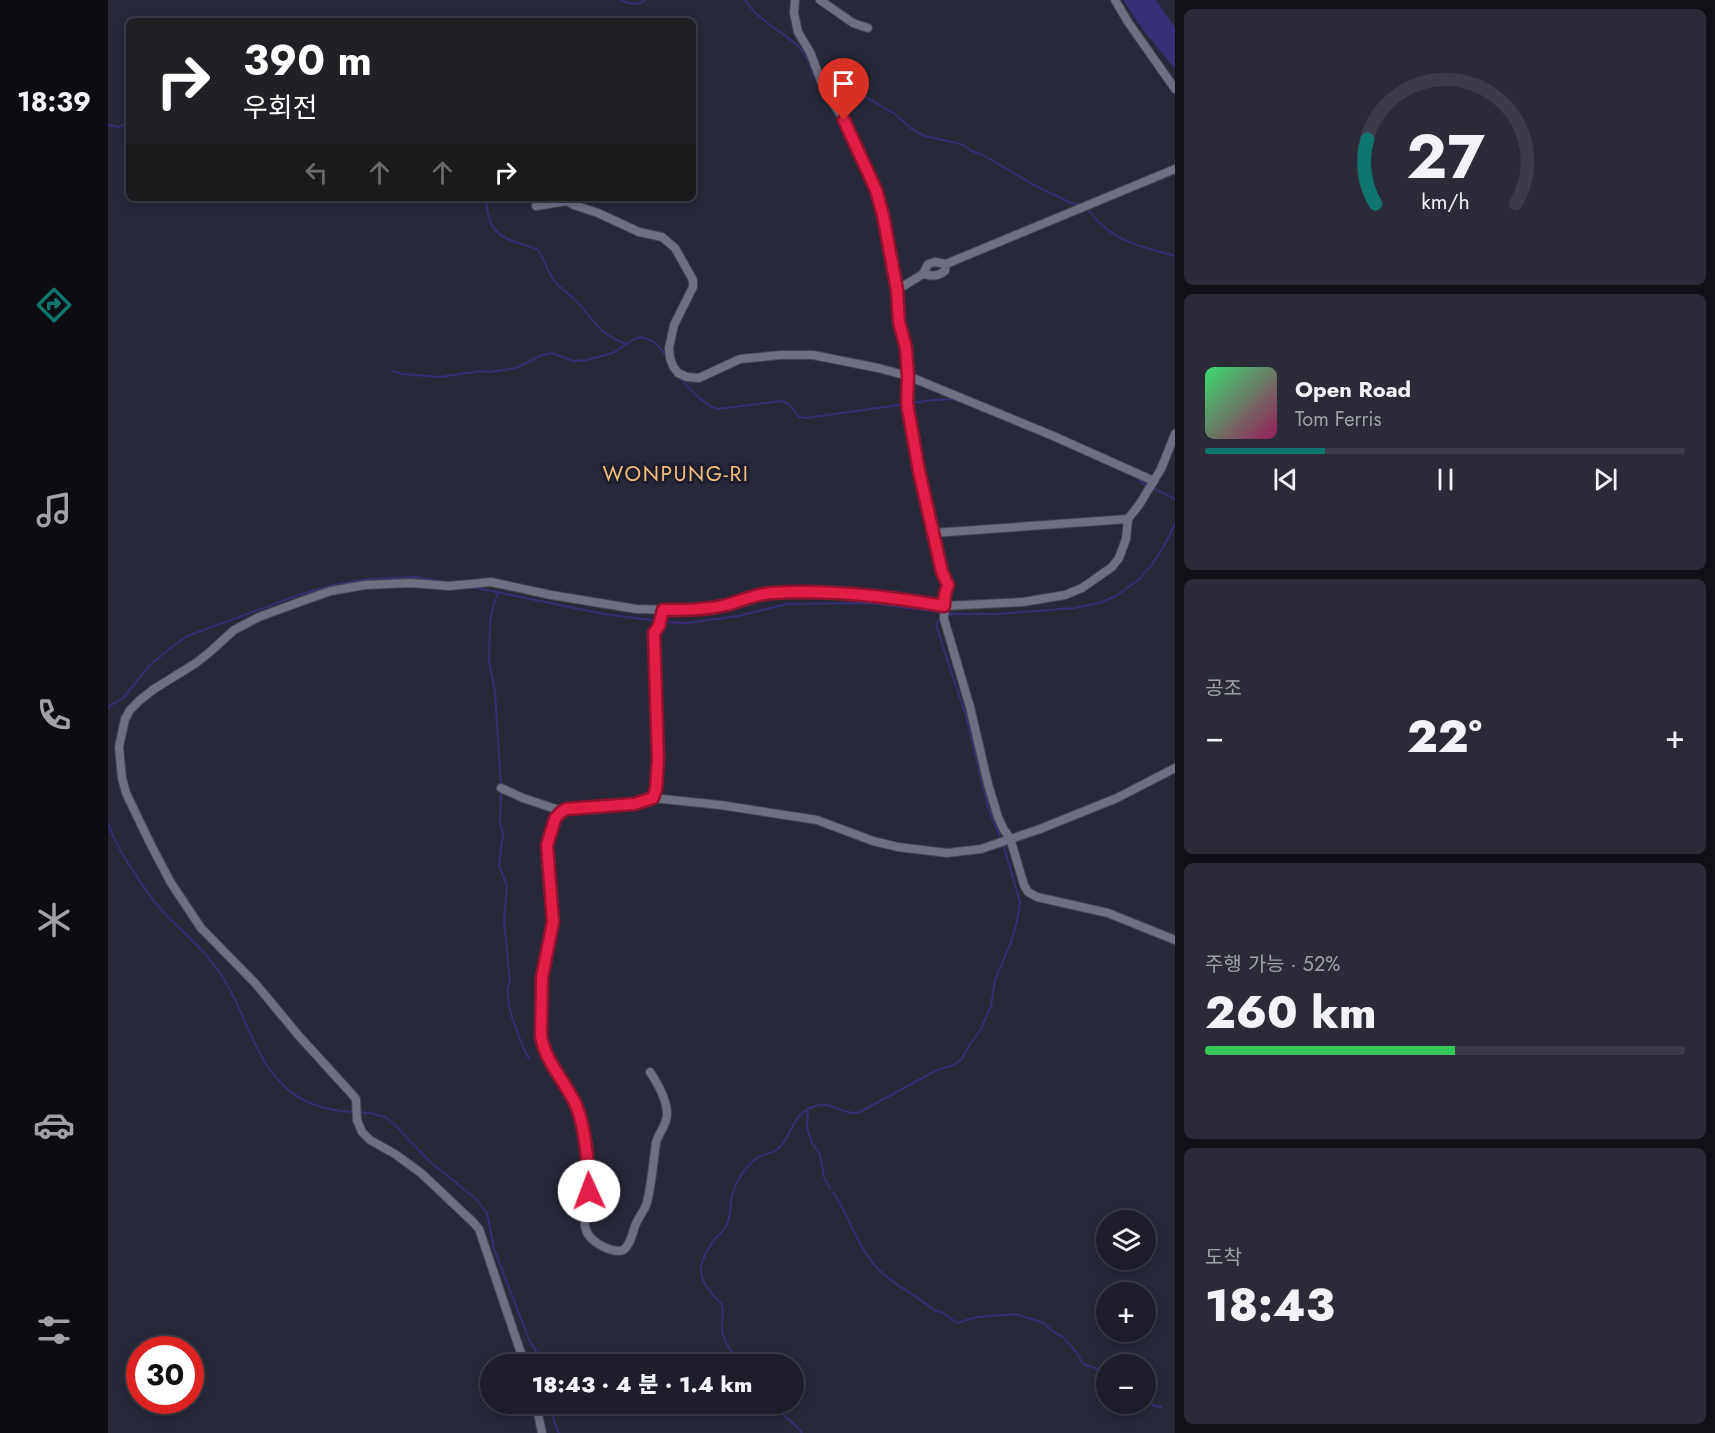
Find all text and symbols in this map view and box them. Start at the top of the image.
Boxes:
text: 390 m [243,30,372,91]
icon: right [144,42,222,120]
pin [818,58,869,120]
icon: arrive [827,67,860,100]
text: 18:39 [17,82,91,121]
text: 우회전 [243,88,318,127]
text: 27 [1406,111,1485,201]
icon: left [300,156,333,189]
icon: ahead [363,156,396,189]
icon: ahead [426,156,459,189]
icon: right [489,156,522,189]
text: km/h [1421,186,1469,217]
icon: directions [33,284,75,326]
text: Open Road [1295,373,1411,405]
text: Tom Ferris [1295,405,1382,434]
district label: WONPUNG-RI [603,459,749,489]
icon: previous [1269,463,1302,496]
icon: pause [1429,463,1462,496]
icon: next [1589,463,1622,496]
icon: music [33,489,75,531]
text: 공조 [1205,674,1242,703]
icon: phone [33,694,75,736]
text: 22° [1407,704,1482,769]
text: − [1205,713,1224,760]
text: + [1665,713,1685,760]
icon: climate [33,899,75,941]
text: 주행 가능 · 52% [1205,950,1340,979]
text: 260 km [1205,980,1376,1045]
icon: car [33,1104,75,1146]
position arrow [557,1159,621,1223]
map controls [1096,1210,1156,1414]
button: layers [1096,1210,1156,1270]
text: 도착 [1205,1243,1242,1272]
text: 18:43 [1205,1273,1335,1338]
button: + [1096,1282,1156,1342]
icon: filters [33,1309,75,1351]
speed limit sign: 30 [126,1336,204,1414]
button: − [1096,1354,1156,1414]
text: 18:43 · 4 분 · 1.4 km [532,1368,752,1400]

